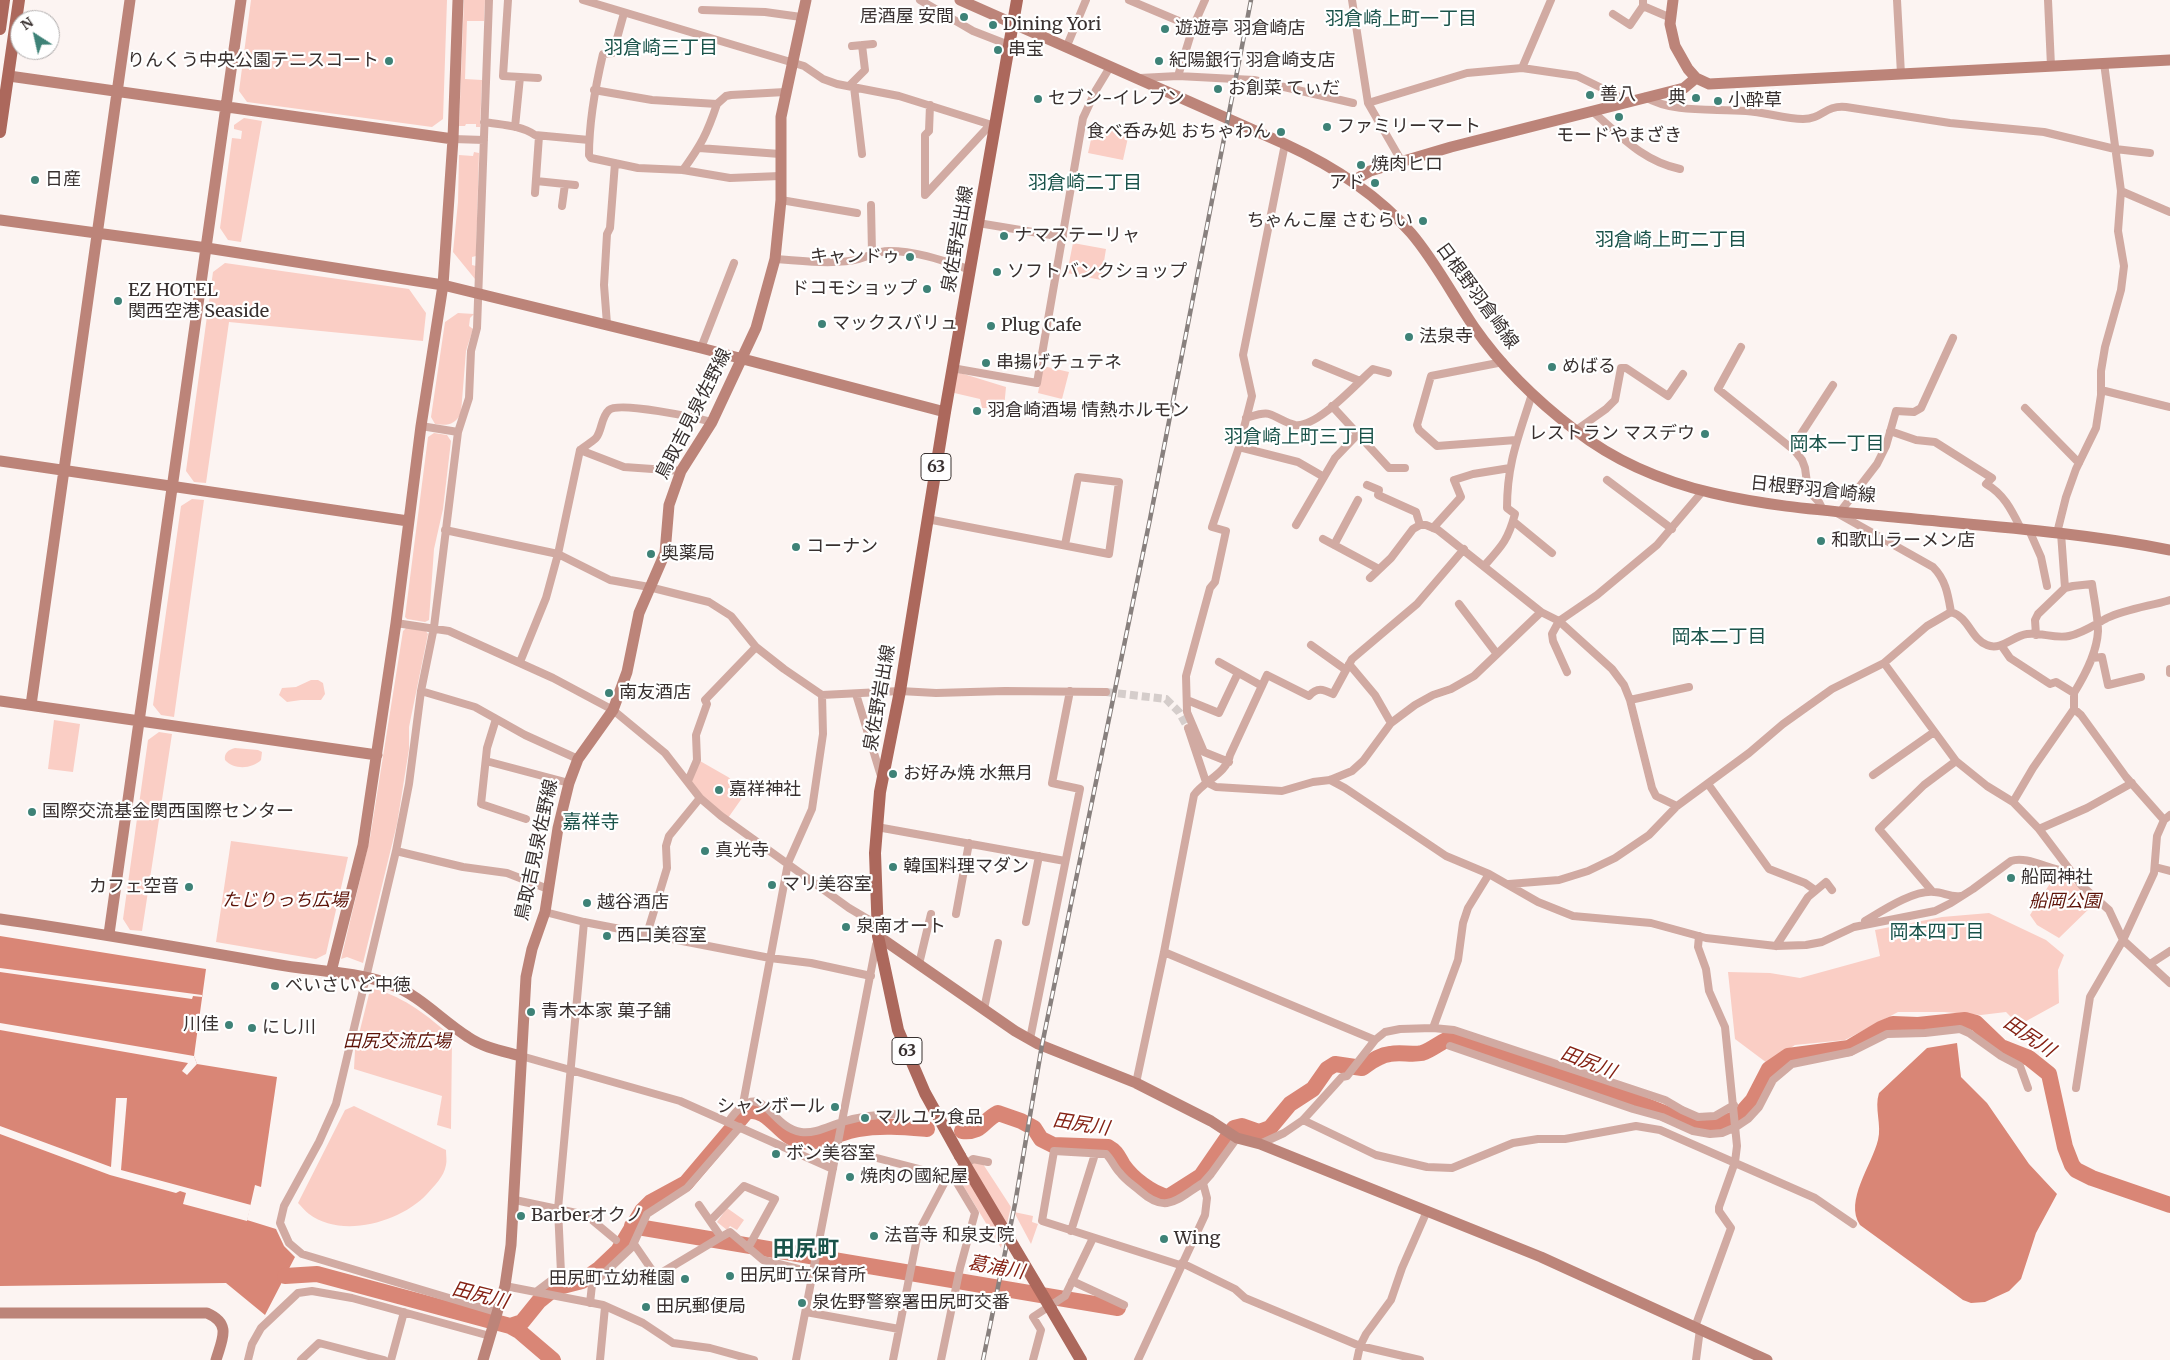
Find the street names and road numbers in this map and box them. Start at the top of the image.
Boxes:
street label: 泉佐野岩出線 [938,184,978,294]
street label: 日根野羽倉崎線 [1431,239,1523,353]
street label: 鳥取吉見泉佐野線 [652,345,736,483]
road number: 63 [921,454,951,481]
street label: 日根野羽倉崎線 [1749,473,1877,507]
street label: 泉佐野岩出線 [860,643,900,753]
street label: 鳥取吉見泉佐野線 [511,777,563,923]
road number: 63 [892,1038,922,1064]

